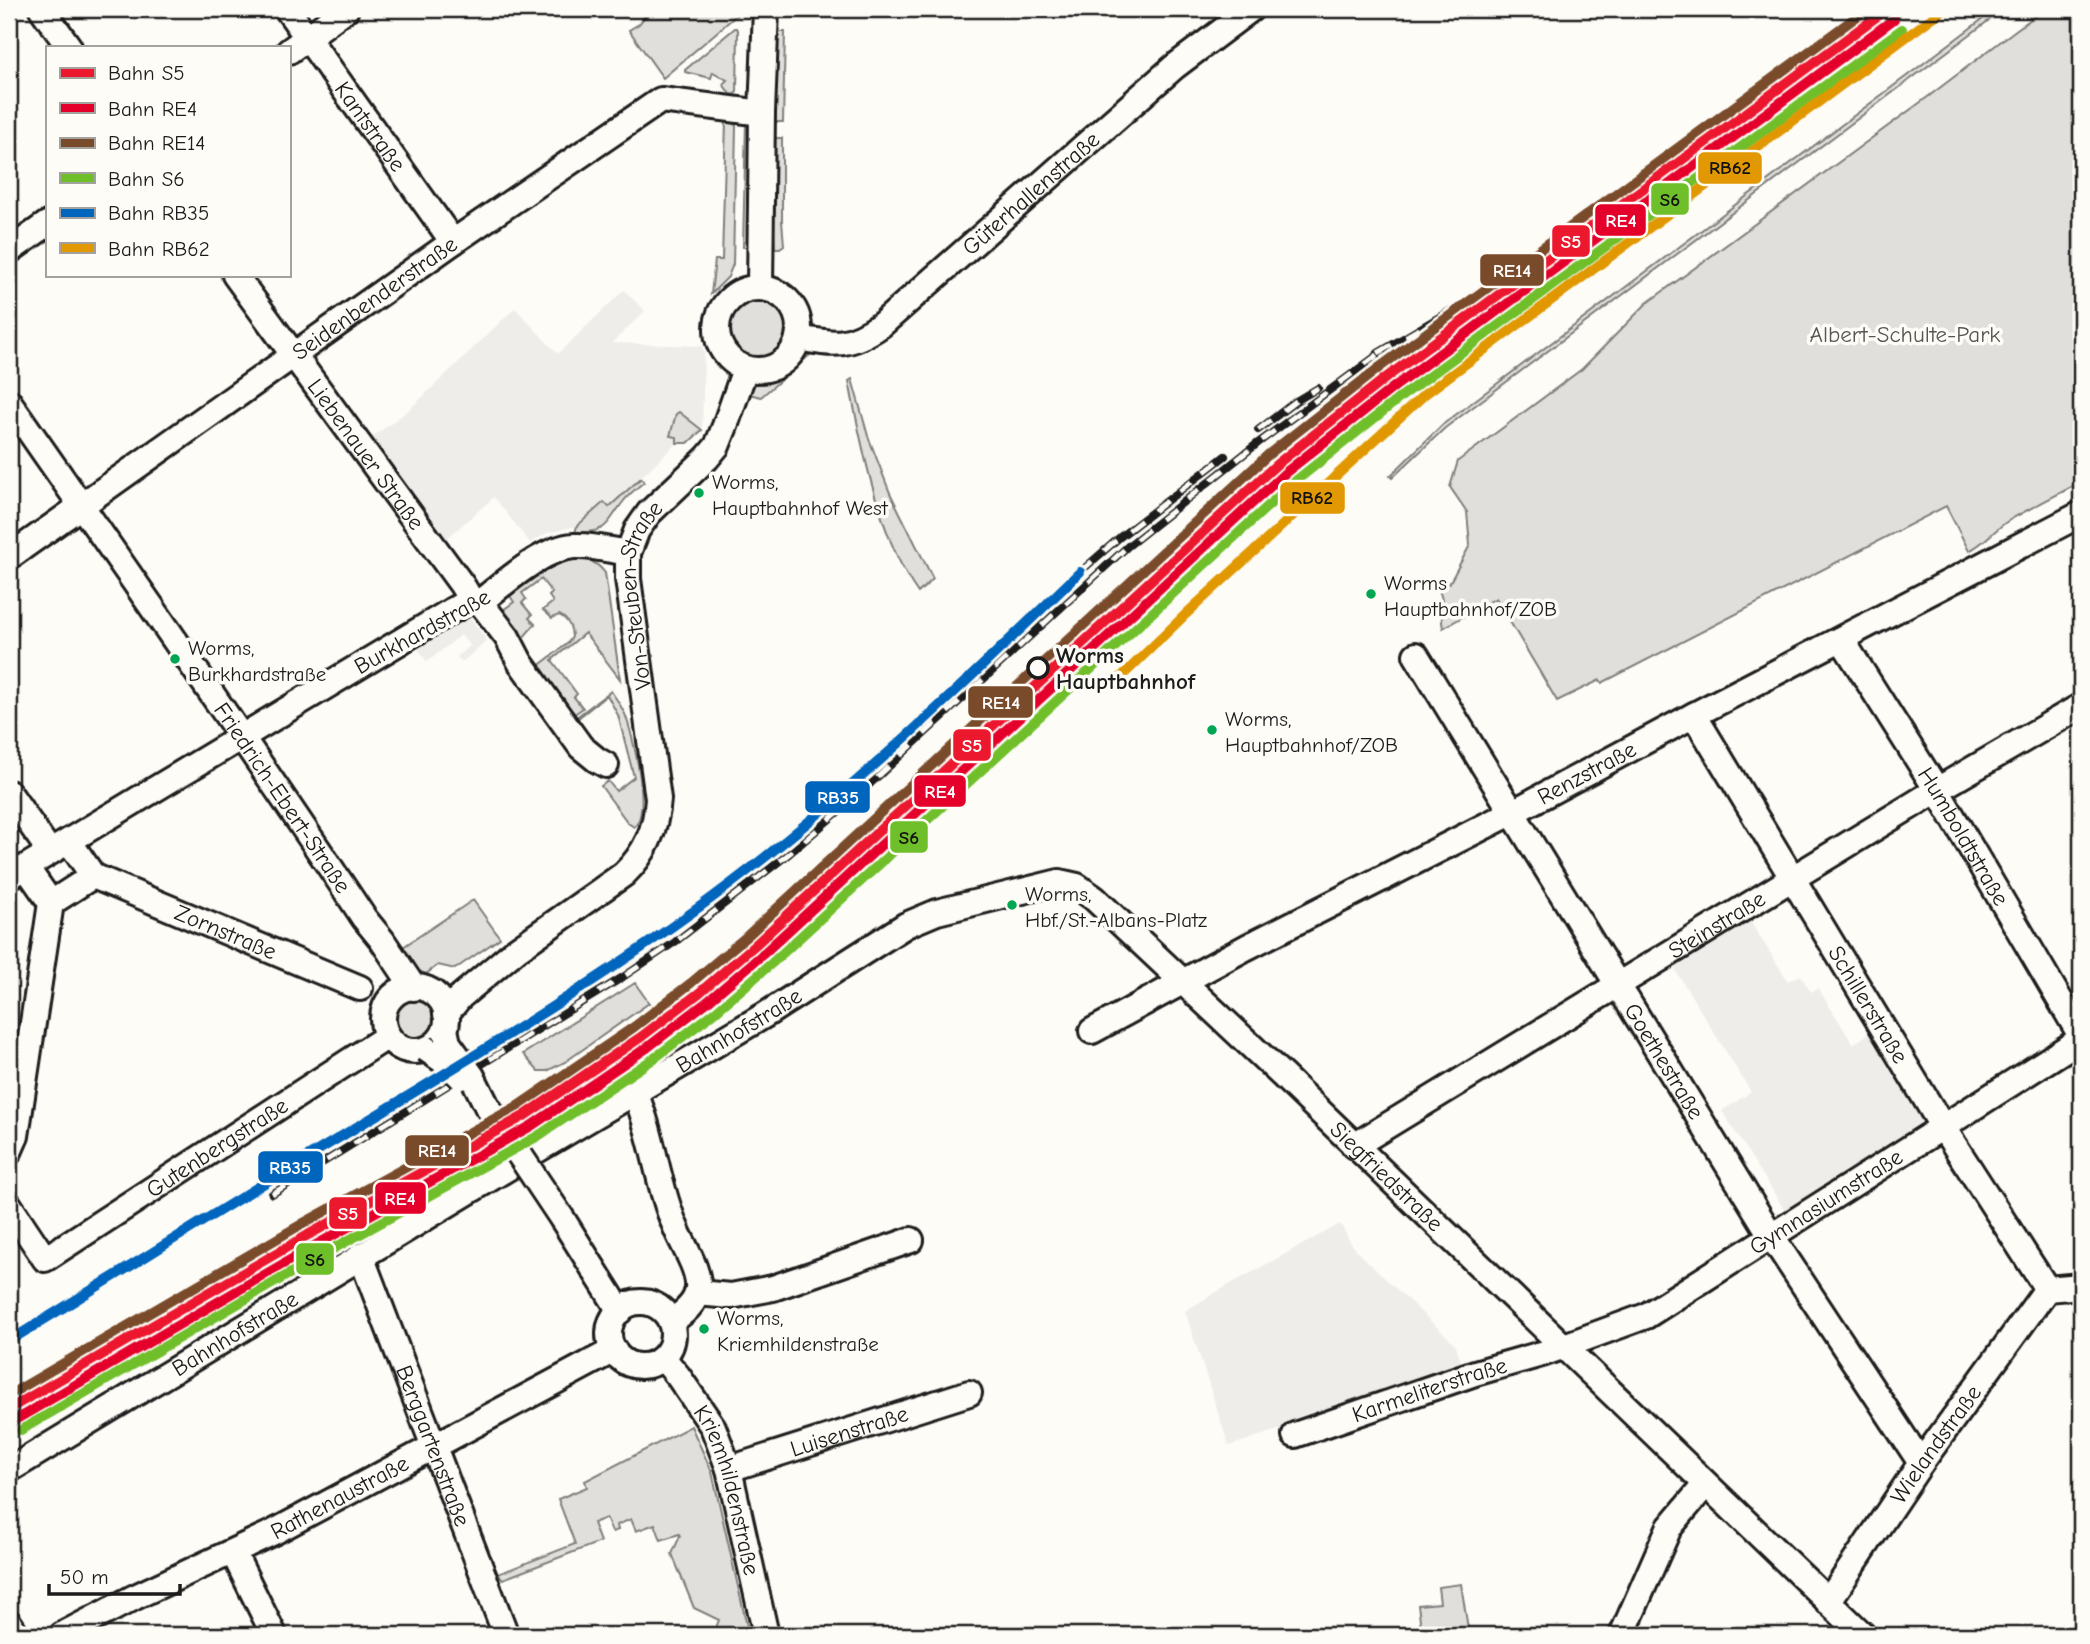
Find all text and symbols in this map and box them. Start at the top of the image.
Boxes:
legend [46,46,290,276]
text: Bahn S5 [108,61,185,85]
street label: Kantstraße [329,76,411,177]
text: Bahn RE4 [108,97,197,121]
street label: Güterhallenstraße [957,126,1105,261]
text: Bahn RE14 [108,131,205,155]
line badge: RB62 [1697,151,1763,185]
text: RB62 [1709,157,1751,179]
text: Bahn S6 [108,167,185,191]
line badge: S6 [1650,182,1690,216]
text: S6 [1660,189,1680,211]
text: Bahn RB35 [108,201,209,225]
line badge: RE4 [1594,203,1647,237]
text: RE4 [1605,210,1637,232]
line badge: S5 [1551,224,1591,258]
street label: Seidenbenderstraße [287,231,462,366]
text: S5 [1561,231,1581,253]
text: Bahn RB62 [108,237,210,261]
line badge: RE14 [1479,253,1545,287]
text: RE14 [1493,260,1531,282]
park label: Albert-Schulte-Park [1810,321,2000,348]
street label: Liebenauer Straße [302,374,430,535]
place label: Worms, Hauptbahnhof West [712,470,889,520]
line badge: RB62 [1279,481,1346,515]
marker: Worms, Hauptbahnhof West [692,486,706,500]
text: RB62 [1291,487,1333,509]
street label: Von-Steuben-Straße [614,495,668,692]
place label: Worms Hauptbahnhof/ZOB [1384,571,1557,621]
street label: Burkhardstraße [349,583,495,680]
marker: Worms Hauptbahnhof/ZOB [1364,587,1378,601]
place label: Worms, Burkhardstraße [188,636,326,686]
place label: Worms Hauptbahnhof [1056,642,1197,695]
marker: Worms, Burkhardstraße [168,652,182,666]
marker: Worms Hauptbahnhof [1027,657,1049,679]
line badge: RE14 [967,685,1034,719]
text: RE14 [982,692,1020,714]
street label: Friedrich-Ebert-Straße [208,697,356,898]
place label: Worms, Hauptbahnhof/ZOB [1225,707,1398,757]
marker: Worms, Hauptbahnhof/ZOB [1205,723,1219,737]
line badge: S5 [952,728,992,762]
text: S5 [962,735,982,757]
street label: Renzstraße [1533,736,1641,810]
street label: Humboldtstraße [1912,762,2015,911]
line badge: RE4 [913,774,967,808]
line badge: RB35 [804,780,871,814]
text: RE4 [924,781,956,803]
text: RB35 [817,787,859,809]
line badge: S6 [889,820,929,854]
text: S6 [899,827,919,849]
place label: Worms, Hbf./St.-Albans-Platz [1025,882,1207,932]
street label: Steinstraße [1664,885,1770,965]
marker: Worms, Hbf./St.-Albans-Platz [1005,898,1019,912]
street label: Zornstraße [171,899,281,965]
street label: Schillerstraße [1822,941,1914,1068]
street label: Bahnhofstraße [671,982,807,1079]
street label: Goethestraße [1618,998,1710,1124]
street label: Gutenbergstraße [141,1092,293,1203]
street label: Siegfriedstraße [1324,1116,1449,1237]
line badge: RE14 [404,1134,470,1167]
text: RE14 [418,1140,456,1162]
street label: Gymnasiumstraße [1745,1143,1908,1261]
line badge: RB35 [257,1150,324,1184]
text: RB35 [269,1157,311,1179]
line badge: RE4 [374,1181,427,1215]
text: RE4 [384,1188,416,1210]
line badge: S5 [328,1196,368,1230]
text: S5 [338,1203,358,1225]
line badge: S6 [295,1242,335,1276]
text: S6 [305,1249,325,1271]
street label: Bahnhofstraße [167,1285,303,1382]
place label: Worms, Kriemhildenstraße [717,1306,879,1356]
marker: Worms, Kriemhildenstraße [697,1322,711,1336]
street label: Karmeliterstraße [1349,1352,1510,1428]
street label: Berggartenstraße [390,1361,476,1530]
street label: Wielandstraße [1885,1380,1987,1509]
street label: Kriemhildenstraße [688,1400,765,1578]
street label: Luisenstraße [787,1400,912,1463]
street label: Rathenaustraße [266,1450,413,1545]
scale bar [49,1553,180,1597]
text: 50 m [60,1565,109,1589]

